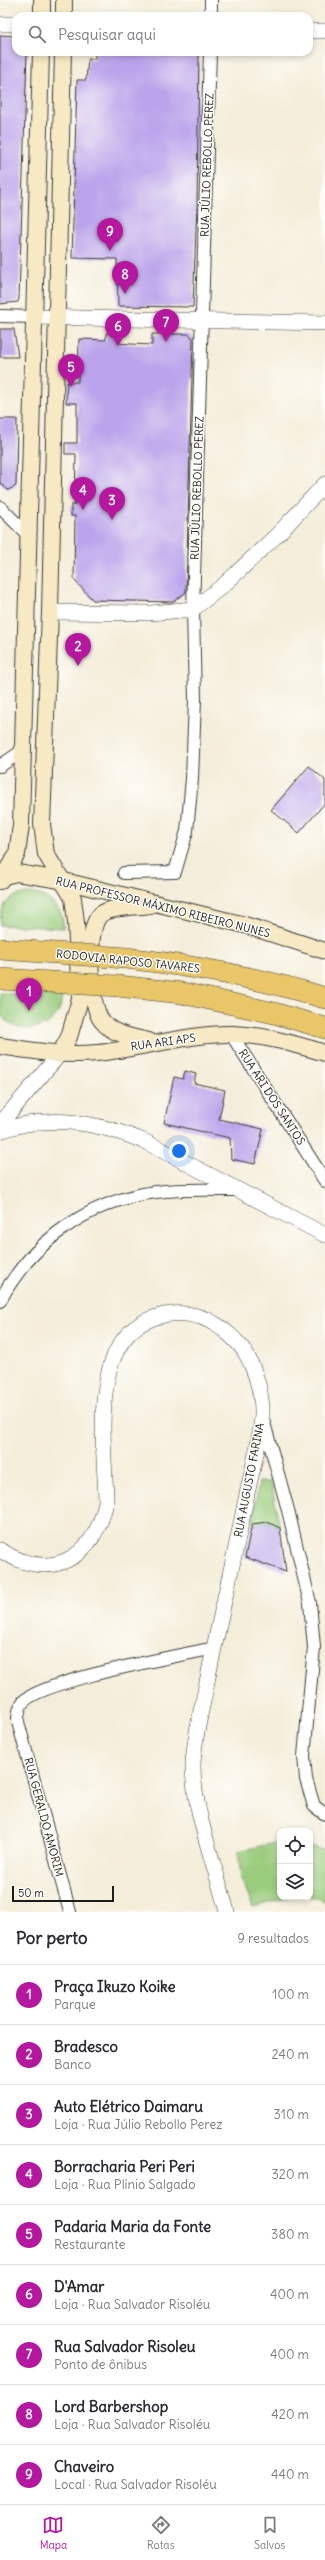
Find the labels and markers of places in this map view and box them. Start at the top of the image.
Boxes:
pin: 9 [97,218,123,251]
pin: 8 [112,261,138,294]
pin: 7 [153,309,179,342]
pin: 6 [105,313,131,346]
pin: 5 [58,354,84,387]
pin: 4 [70,477,96,510]
pin: 3 [99,487,125,520]
pin: 2 [65,633,91,666]
pin: 1 [16,978,42,1011]

